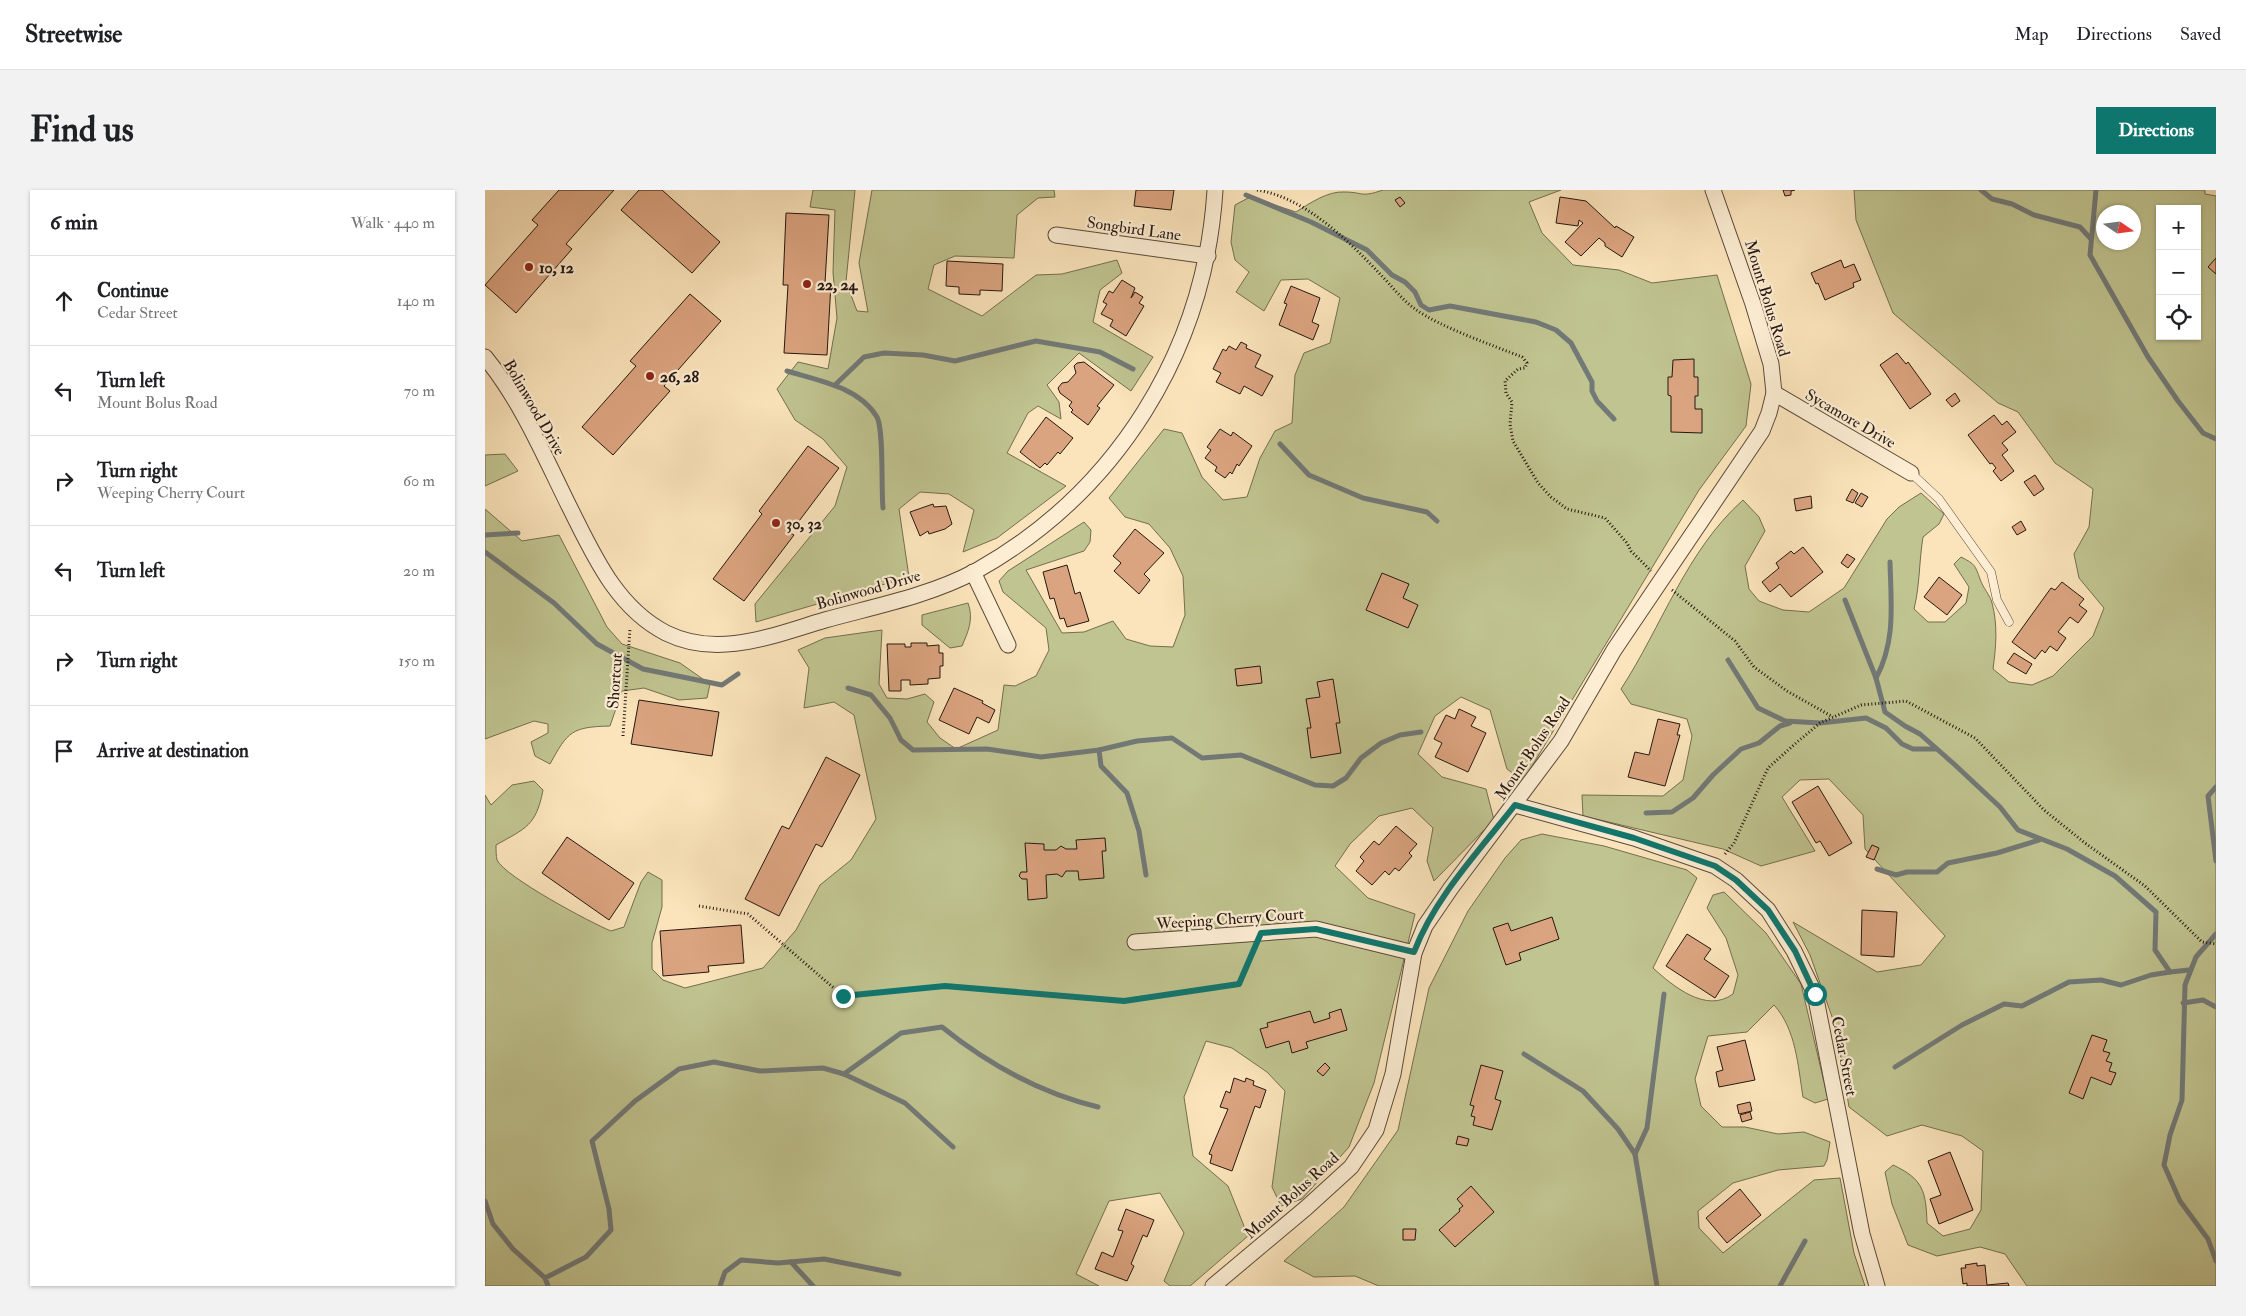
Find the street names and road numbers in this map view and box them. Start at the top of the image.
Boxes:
street label: Songbird Lane [1085,212,1183,246]
street label: Mount Bolus Road [1740,238,1794,359]
street label: Bolinwood Drive [499,356,570,459]
street label: Sycamore Drive [1802,385,1900,453]
street label: Bolinwood Drive [814,565,923,614]
street label: Shortcut [603,652,627,710]
street label: Mount Bolus Road [1491,693,1575,804]
street label: Weeping Cherry Court [1155,904,1305,935]
street label: Cedar Street [1826,1015,1862,1098]
street label: Mount Bolus Road [1240,1148,1343,1244]

